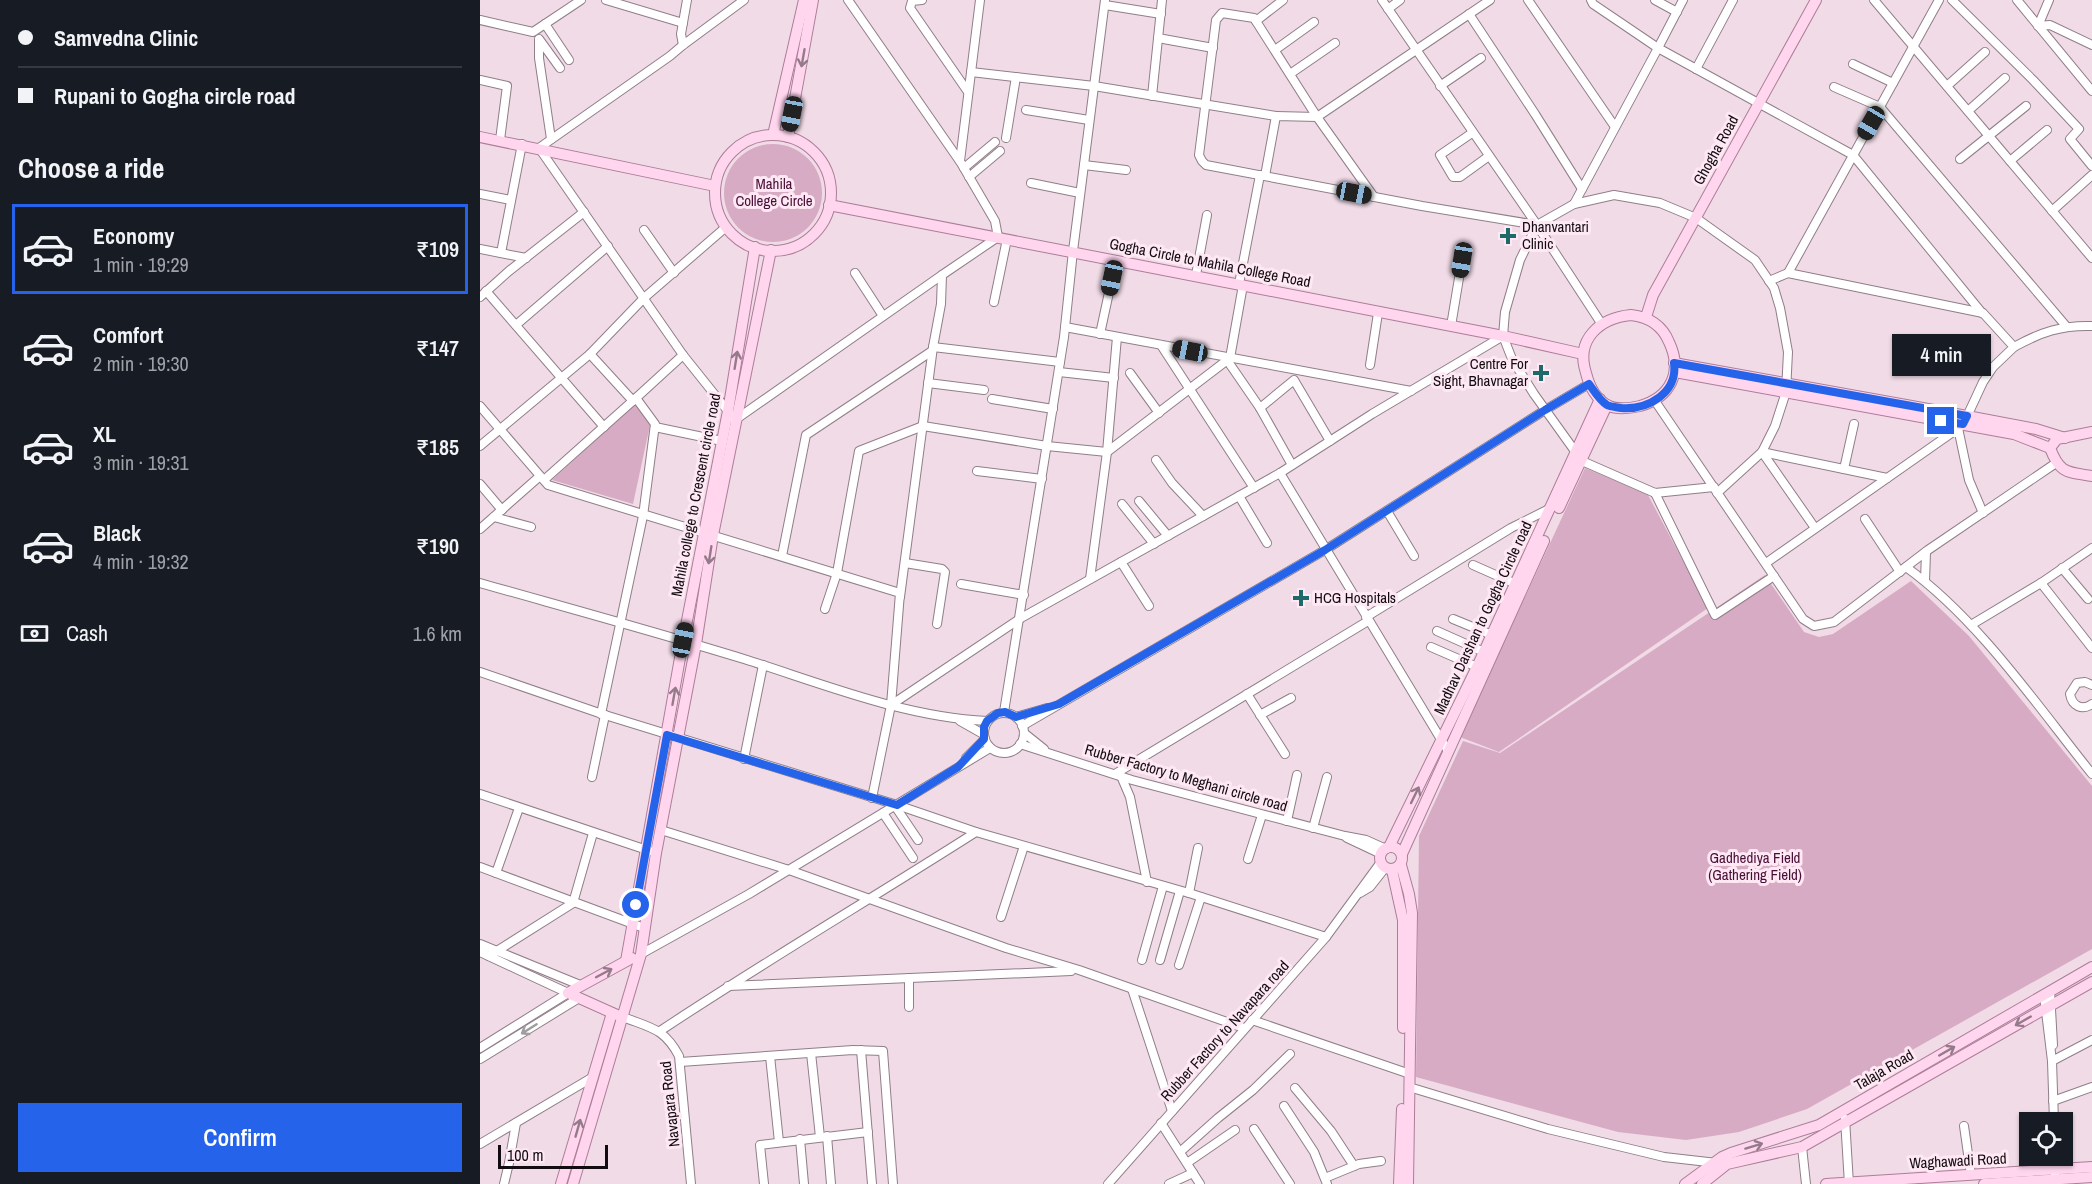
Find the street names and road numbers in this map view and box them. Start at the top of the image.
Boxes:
street label: Ghogha Road [1688,111,1743,188]
street label: Gogha Circle to Mahila College Road [1108,233,1312,292]
street label: Mahila college to Crescent circle road [666,392,726,598]
street label: Madhav Darshan to Gogha Circle road [1428,518,1537,718]
street label: Rubber Factory to Meghani circle road [1082,738,1290,817]
street label: Rubber Factory to Navapara road [1156,956,1294,1106]
street label: Talaja Road [1850,1044,1917,1095]
street label: Navapara Road [655,1060,684,1148]
street label: Waghawadi Road [1909,1147,2007,1174]

